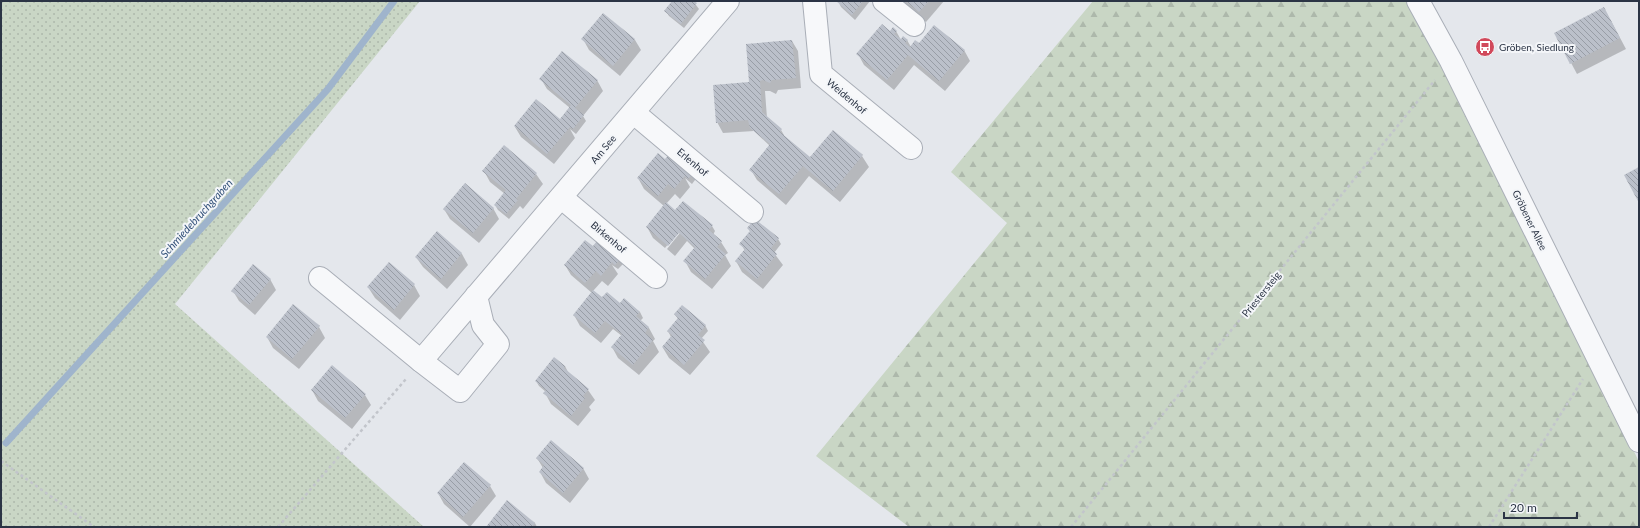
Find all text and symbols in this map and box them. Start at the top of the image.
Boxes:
bus stop icon: Gröben, Siedlung [1474,36,1496,58]
place label: Gröben, Siedlung [1499,41,1574,53]
street label: Weidenhof [825,76,870,117]
street label: Am See [588,132,618,166]
street label: Erlenhof [675,145,711,179]
water label: Schmiedebruchgraben [157,176,235,260]
street label: Gröbener Allee [1510,188,1550,252]
street label: Birkenhof [589,219,630,256]
street label: Priestersteig [1239,269,1283,319]
scale bar [1504,494,1577,520]
text: 20 m [1510,500,1537,515]

